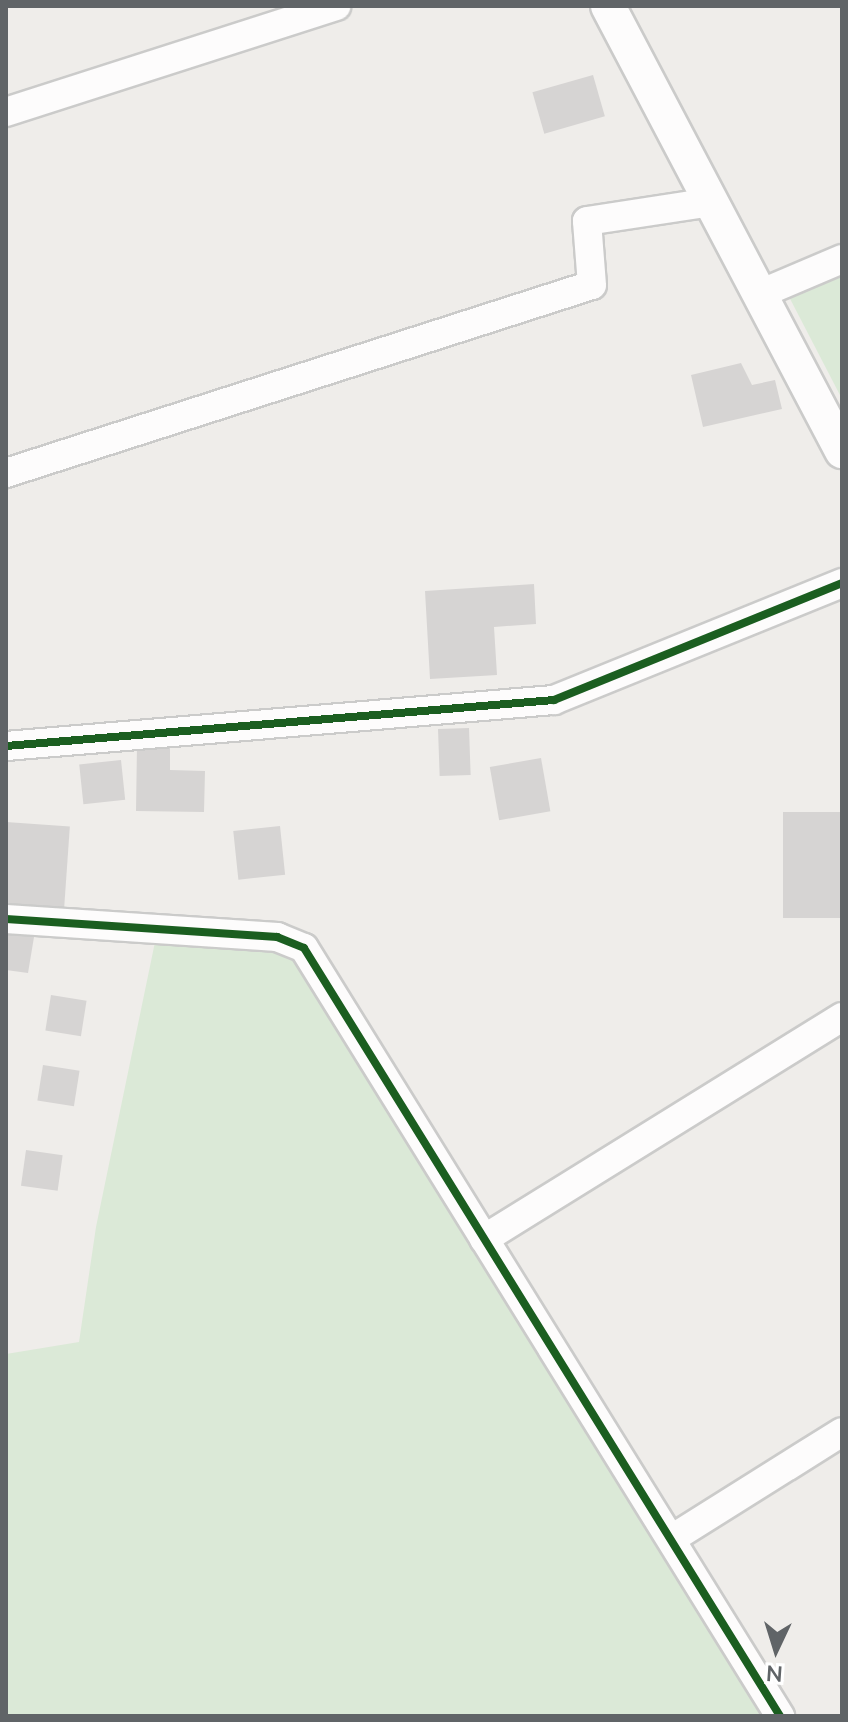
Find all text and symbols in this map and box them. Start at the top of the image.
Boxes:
north arrow [736,1610,816,1690]
text: N [765,1659,784,1688]

